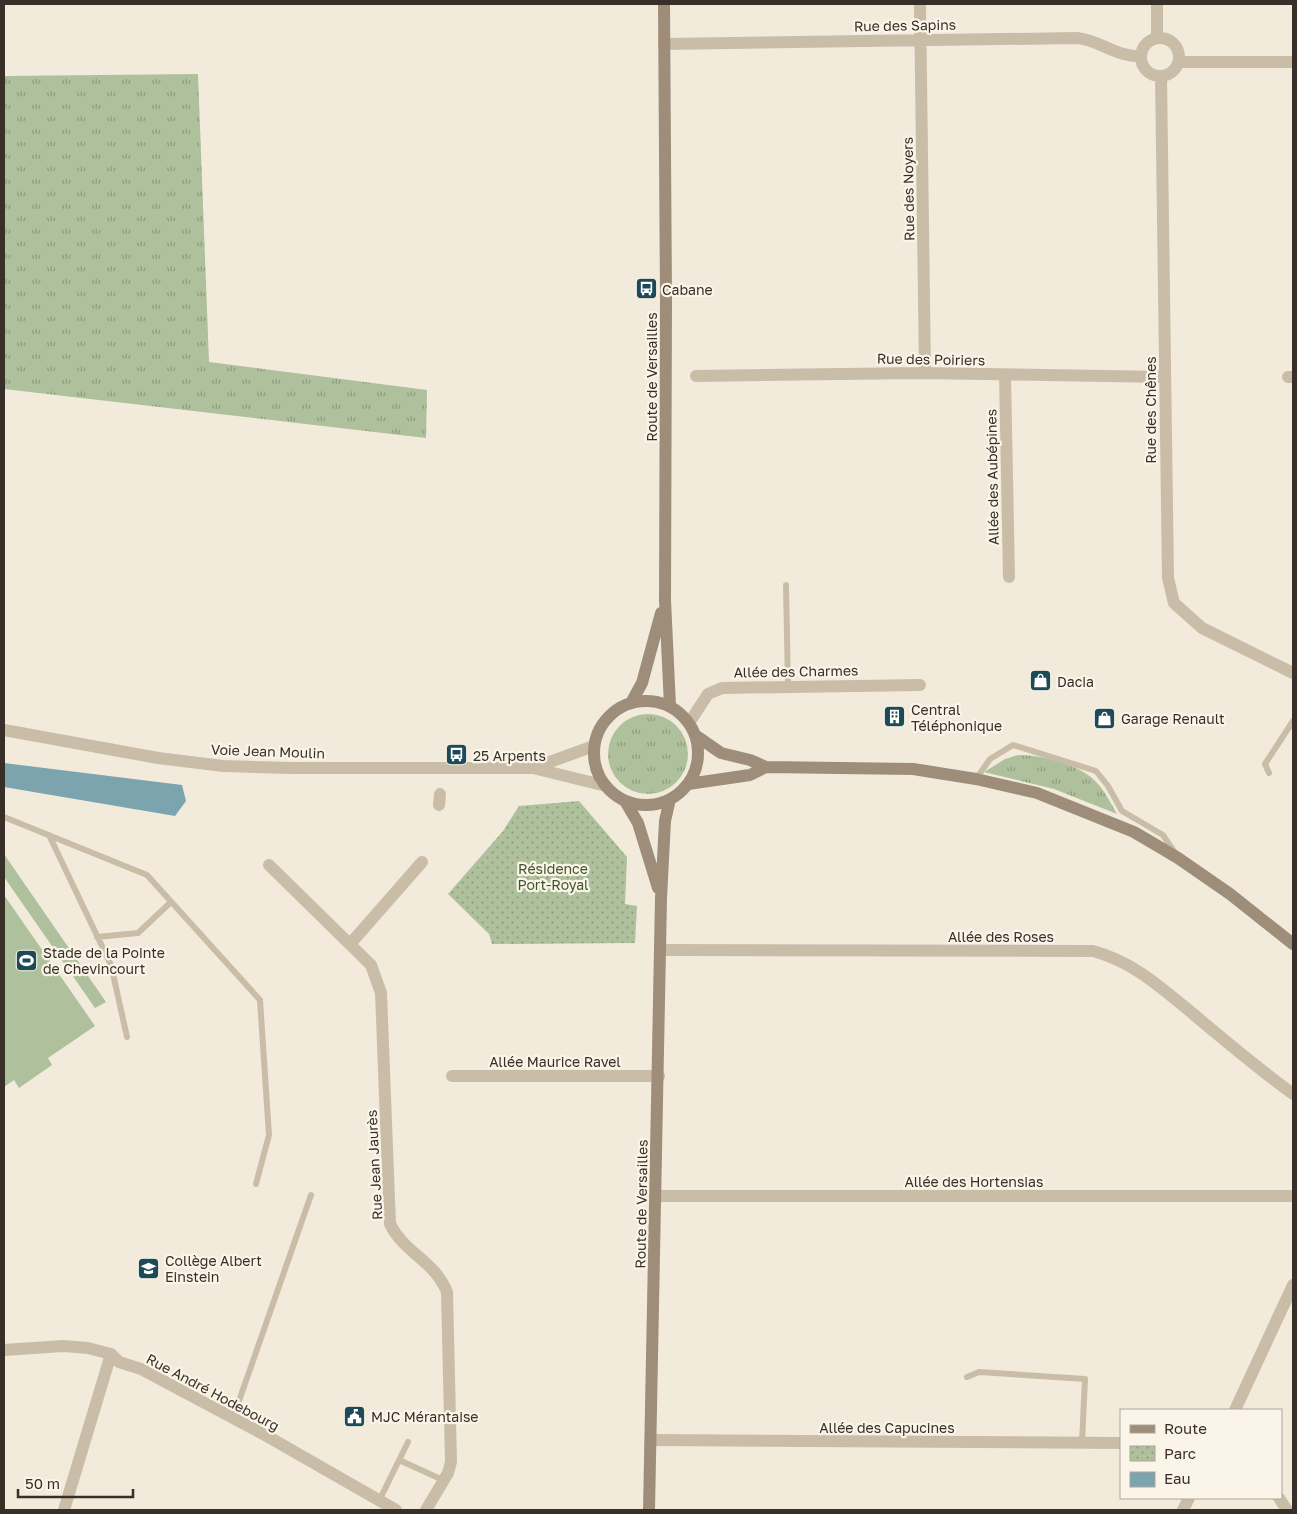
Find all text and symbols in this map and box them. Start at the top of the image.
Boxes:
street label: Rue des Sapins [854,16,956,34]
street label: Rue des Noyers [899,137,917,241]
bus stop icon: Cabane [634,277,658,301]
place label: Cabane [662,281,713,298]
street label: Route de Versailles [643,312,660,442]
street label: Rue des Poiriers [877,350,985,368]
street label: Rue des Chênes [1142,356,1159,464]
street label: Allée des Aubépines [982,409,1002,545]
street label: Allée des Charmes [733,661,859,681]
shop icon: Dacia [1029,669,1053,693]
place label: Dacia [1057,673,1094,690]
place label: Central Téléphonique [911,701,1002,734]
building icon: Central Téléphonique [883,705,907,729]
shop icon: Garage Renault [1093,706,1117,730]
place label: Garage Renault [1121,710,1225,727]
street label: Voie Jean Moulin [211,741,325,761]
bus stop icon: 25 Arpents [445,743,469,767]
place label: 25 Arpents [473,747,546,764]
park label: Résidence Port-Royal [517,860,589,893]
street label: Allée des Roses [948,928,1054,945]
place label: Stade de la Pointe de Chevincourt [43,944,165,977]
sports icon: Stade de la Pointe de Chevincourt [15,948,39,972]
street label: Allée Maurice Ravel [489,1053,621,1070]
street label: Rue Jean Jaurès [363,1110,385,1220]
street label: Route de Versailles [631,1139,651,1269]
street label: Allée des Hortensias [905,1173,1043,1190]
place label: Collège Albert Einstein [165,1252,262,1285]
school or university icon: Collège Albert Einstein [137,1256,161,1280]
street label: Rue André Hodebourg [144,1350,282,1434]
public building icon: MJC Mérantaise [343,1404,367,1428]
place label: MJC Mérantaise [371,1408,479,1425]
legend [1120,1409,1282,1499]
street label: Allée des Capucines [819,1419,955,1436]
text: Route [1164,1419,1207,1437]
text: Parc [1164,1444,1196,1462]
scale bar [18,1466,132,1498]
text: Eau [1164,1469,1191,1487]
text: 50 m [25,1474,60,1492]

